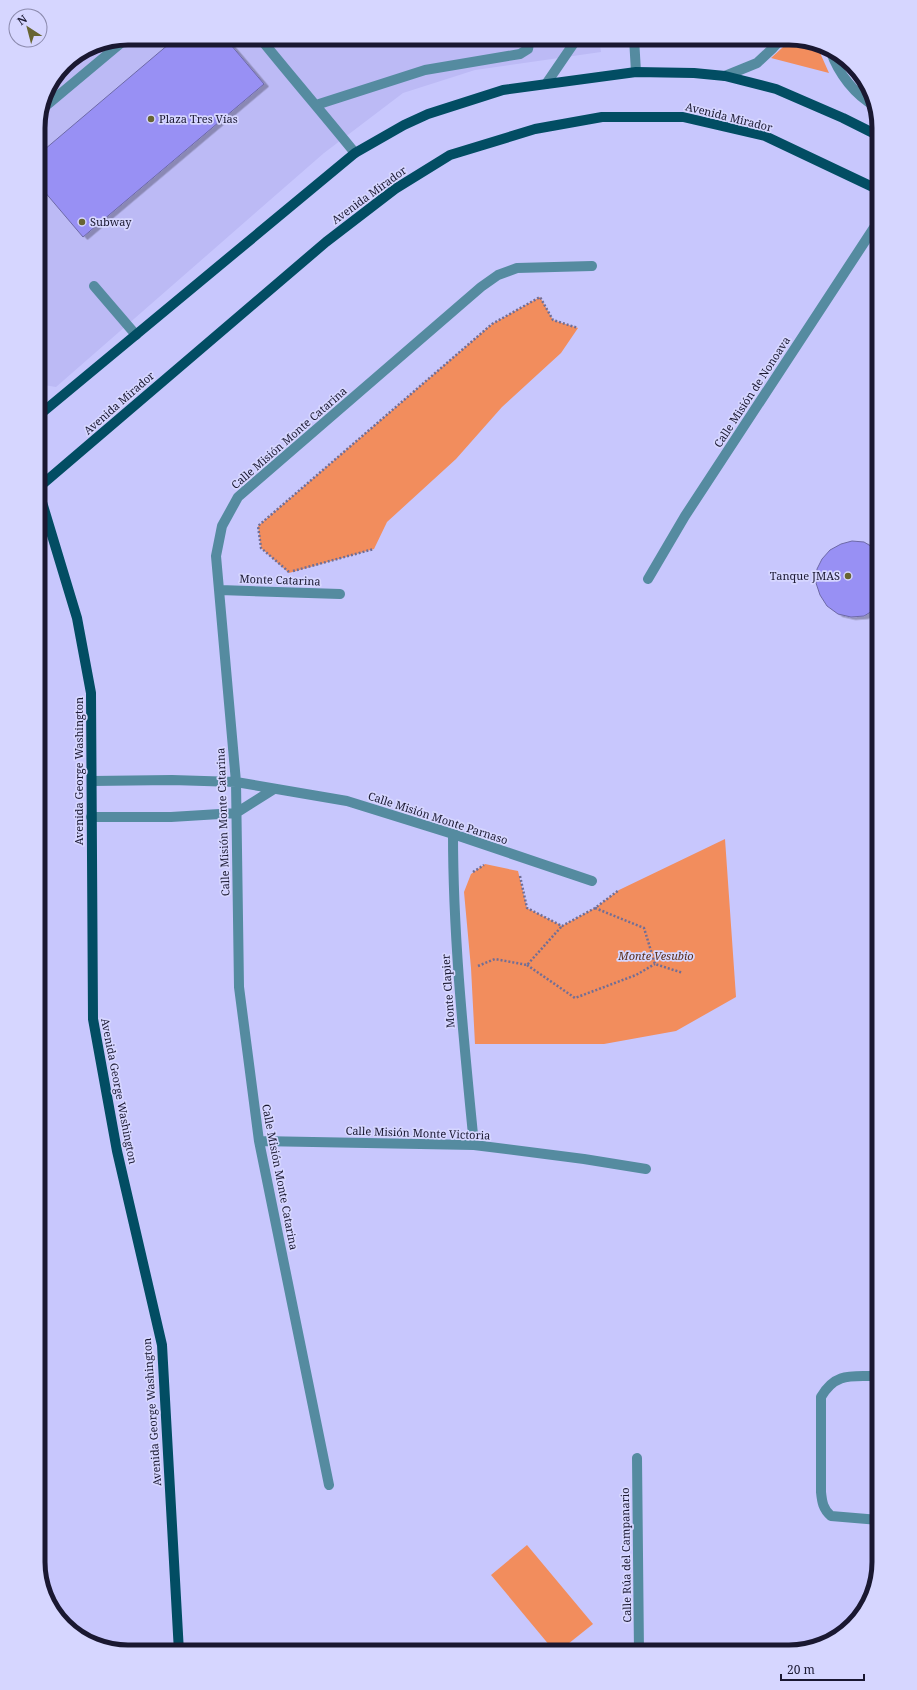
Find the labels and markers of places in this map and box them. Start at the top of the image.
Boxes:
place label: Plaza Tres Vías [159,111,238,126]
marker: Plaza Tres Vías [146,114,156,124]
place label: Subway [90,214,132,229]
marker: Subway [77,217,87,227]
place label: Tanque JMAS [770,568,840,583]
marker: Tanque JMAS [843,571,853,581]

